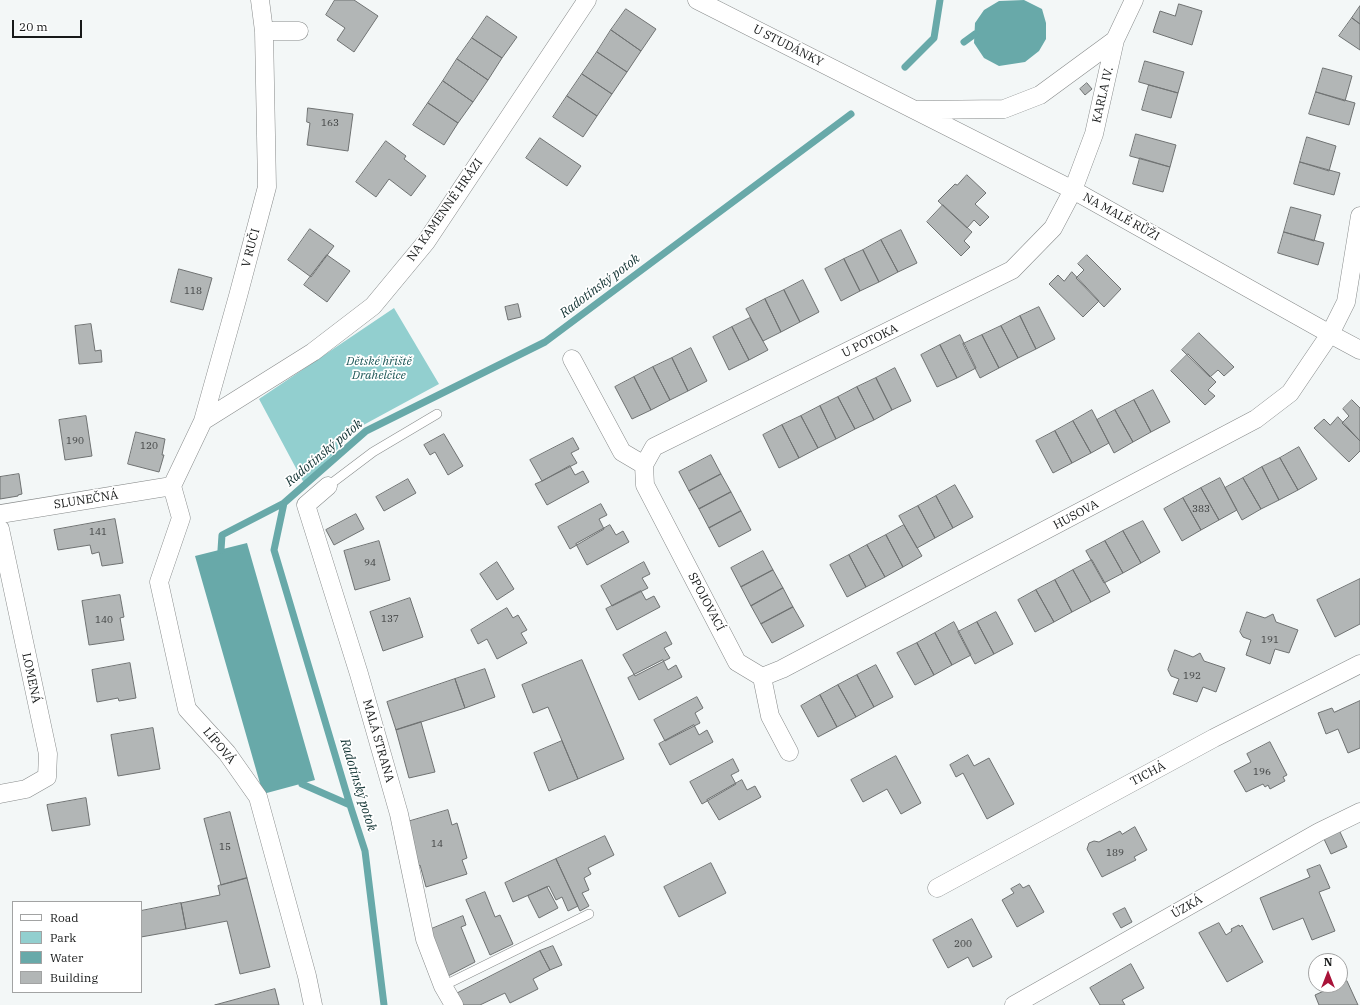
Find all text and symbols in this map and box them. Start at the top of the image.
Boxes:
scale bar [14,12,84,38]
text: 20 m [19,19,48,34]
street label: U STUDÁNKY [750,22,826,70]
street label: KARLA IV. [1090,65,1116,125]
house number: 163 [321,117,339,129]
street label: NA KAMENNÉ HRÁZI [404,156,486,264]
street label: NA MALÉ RŮŽI [1080,190,1162,244]
street label: V RUČI [239,227,263,269]
water label: Radotínský potok [557,251,643,321]
house number: 118 [184,285,202,297]
street label: U POTOKA [840,321,900,361]
park label: Dětské hřiště Drahelčice [346,355,412,383]
water label: Radotínský potok [282,416,366,490]
house number: 190 [66,435,84,447]
house number: 120 [140,440,158,452]
street label: SLUNEČNÁ [53,488,119,512]
street label: HUSOVA [1051,497,1101,533]
house number: 383 [1192,503,1210,515]
house number: 141 [89,526,107,538]
house number: 94 [364,557,376,569]
street label: SPOJOVACÍ [685,570,727,634]
house number: 137 [381,613,399,625]
house number: 140 [95,614,113,626]
house number: 191 [1261,634,1279,646]
street label: LOMENÁ [19,651,43,705]
house number: 192 [1183,670,1201,682]
street label: MALÁ STRANA [359,698,397,784]
street label: LÍPOVÁ [200,725,238,767]
water label: Radotínský potok [337,737,379,833]
street label: TICHÁ [1128,759,1168,789]
house number: 196 [1253,766,1271,778]
house number: 14 [431,838,443,850]
house number: 15 [219,841,231,853]
house number: 189 [1106,847,1124,859]
street label: ÚZKÁ [1169,892,1205,922]
legend [12,901,142,993]
text: Road [50,910,79,925]
text: Park [50,930,76,945]
house number: 200 [954,938,972,950]
text: Water [50,950,83,965]
north arrow [1308,953,1348,993]
text: N [1324,955,1332,969]
text: Building [50,970,98,985]

